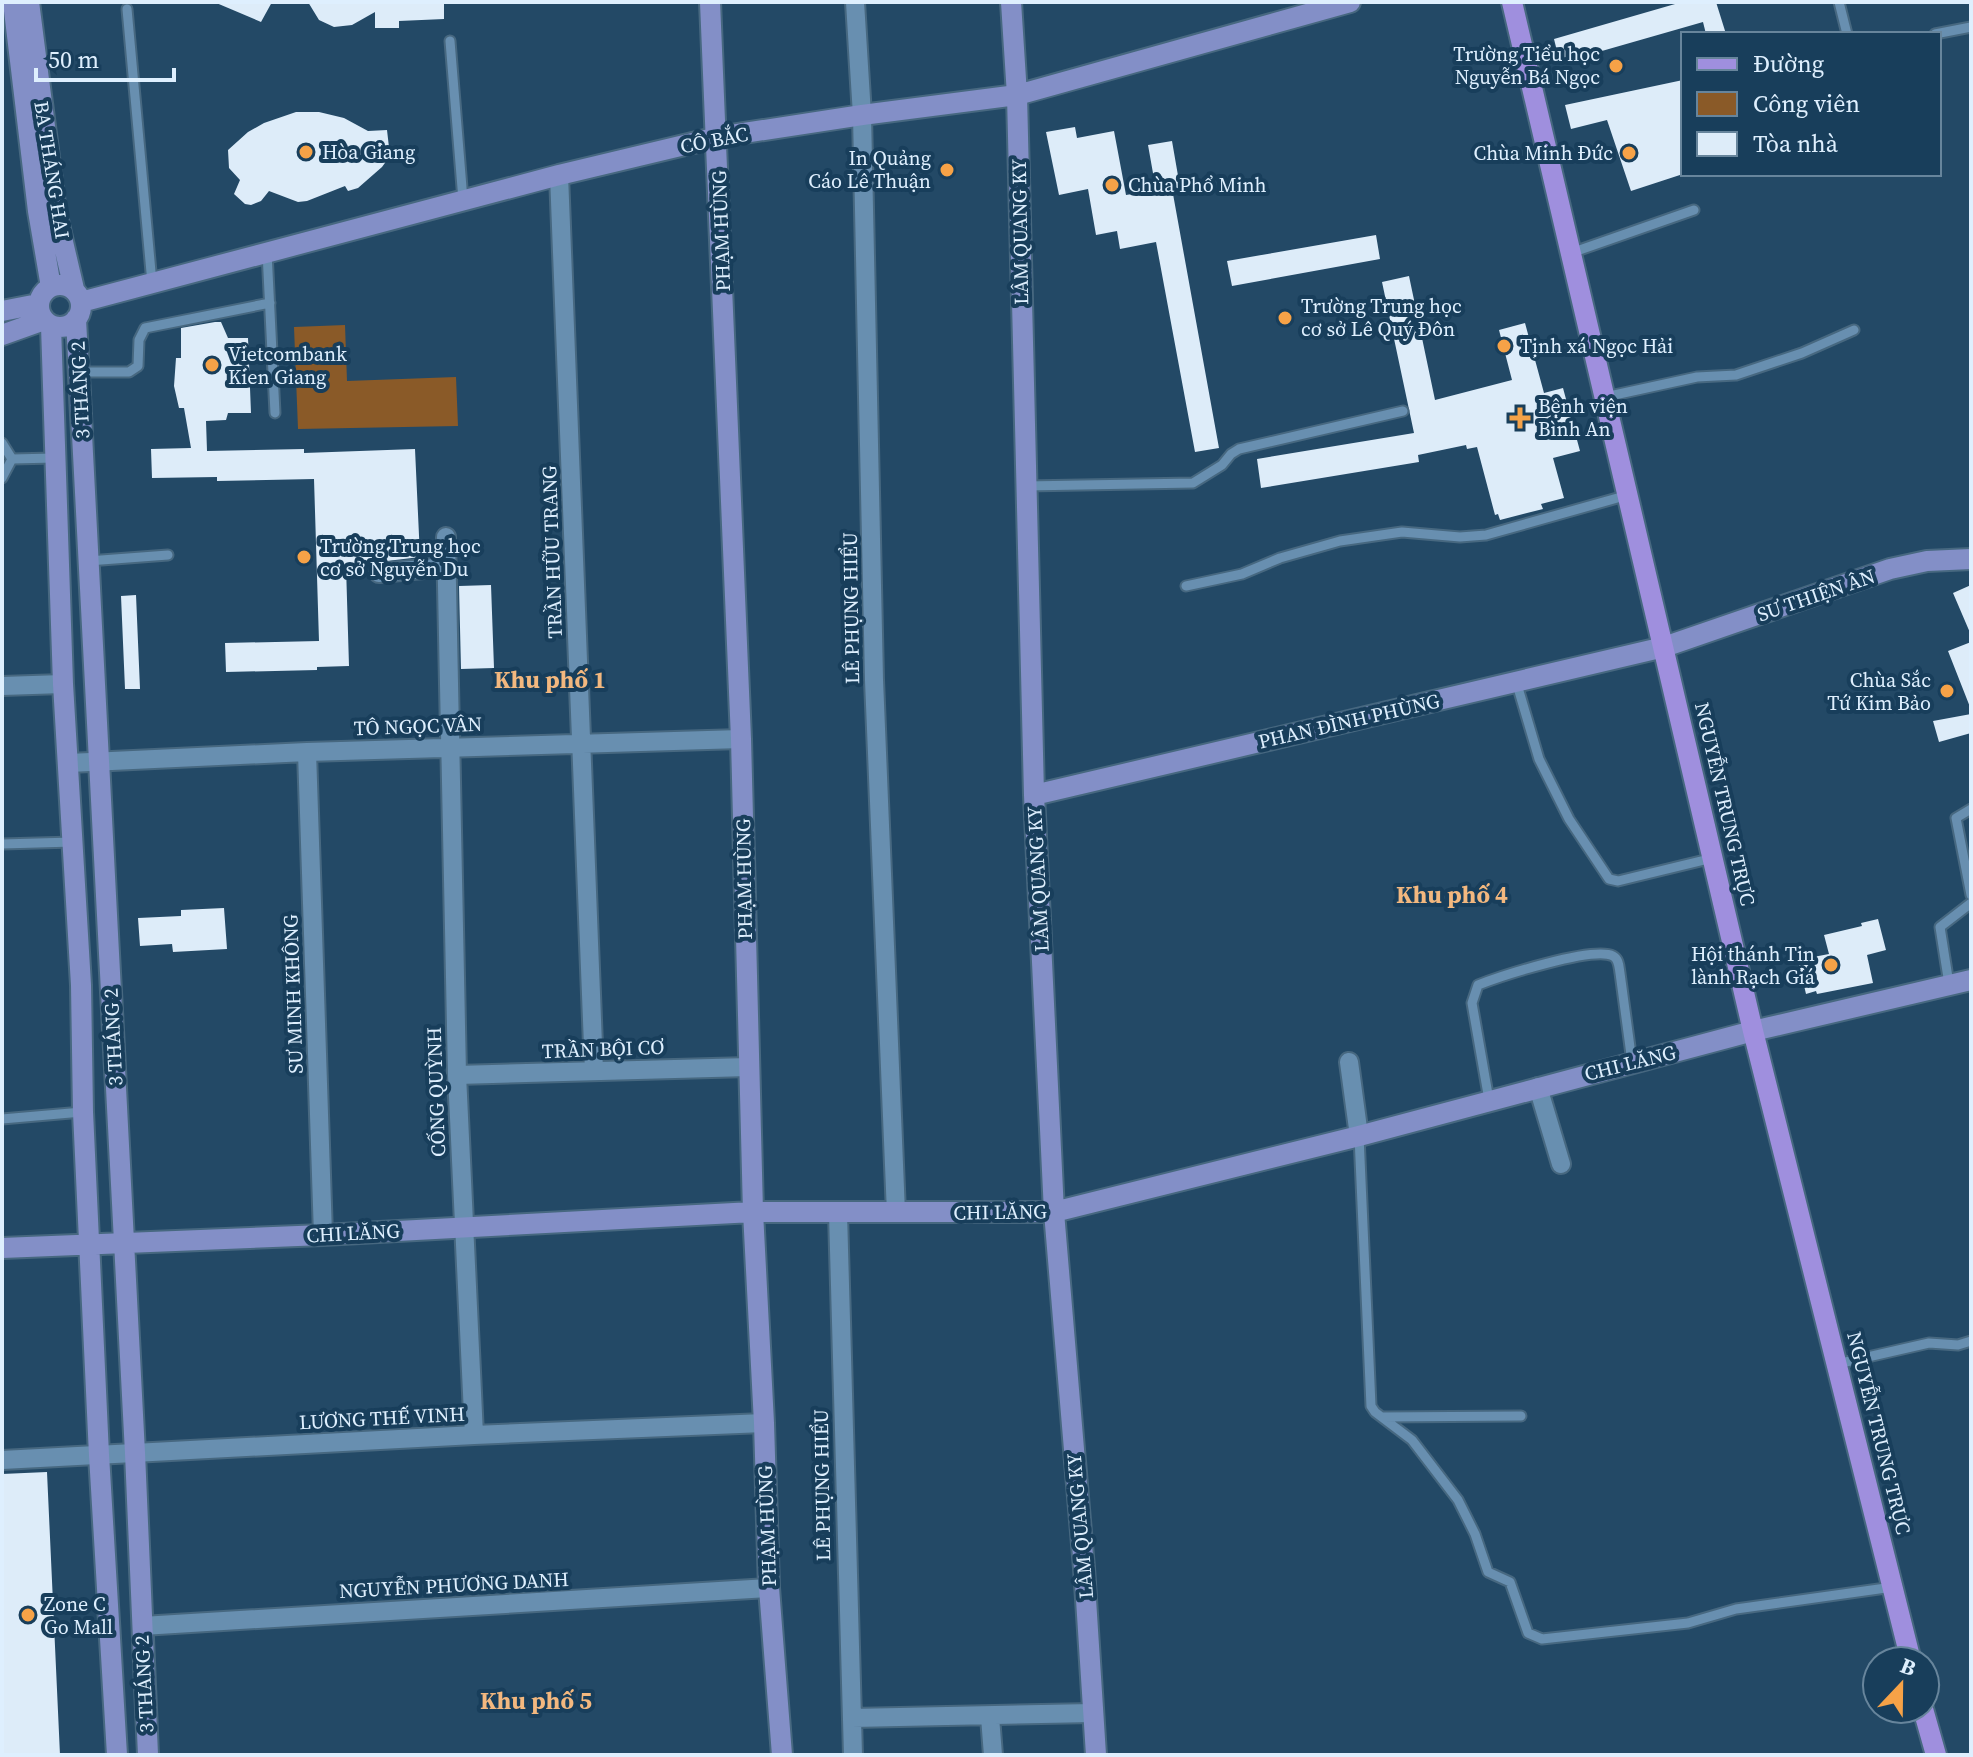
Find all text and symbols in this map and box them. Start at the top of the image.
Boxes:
scale bar [36,32,174,82]
legend [1681,32,1941,176]
place label: Trường Tiểu học Nguyễn Bá Ngọc [1453,40,1600,91]
text: 50 m [48,43,99,76]
text: Đường [1753,47,1824,80]
marker: Trường Tiểu học Nguyễn Bá Ngọc [1607,57,1625,75]
text: Công viên [1753,87,1860,120]
street label: BA THÁNG HAI [27,99,77,241]
street label: CÔ BẮC [678,120,750,160]
text: Tòa nhà [1753,127,1839,160]
place label: Hòa Giang [322,138,415,166]
place label: Chùa Minh Đức [1474,139,1613,167]
marker: Hòa Giang [297,143,315,161]
place label: In Quảng Cáo Lê Thuận [808,144,931,195]
marker: Chùa Minh Đức [1620,144,1638,162]
street label: LÂM QUANG KY [1005,159,1035,305]
marker: In Quảng Cáo Lê Thuận [938,161,956,179]
street label: PHẠM HÙNG [705,170,737,292]
place label: Chùa Phổ Minh [1128,171,1267,199]
marker: Chùa Phổ Minh [1103,176,1121,194]
place label: Trường Trung học cơ sở Lê Quý Đôn [1301,292,1462,343]
marker: Trường Trung học cơ sở Lê Quý Đôn [1276,309,1294,327]
place label: Tịnh xá Ngọc Hải [1520,332,1673,360]
marker: Tịnh xá Ngọc Hải [1495,337,1513,355]
street label: 3 THÁNG 2 [63,340,97,440]
place label: Vietcombank Kien Giang [228,340,347,391]
marker: Vietcombank Kien Giang [203,356,221,374]
place label: Bệnh viện Bình An [1538,392,1628,443]
marker: Bệnh viện Bình An [1509,407,1531,429]
street label: TRẦN HỮU TRANG [535,465,569,639]
place label: Trường Trung học cơ sở Nguyễn Du [320,532,481,583]
street label: LÊ PHỤNG HIỂU [836,532,866,684]
marker: Trường Trung học cơ sở Nguyễn Du [295,548,313,566]
street label: SƯ THIỆN ÂN [1753,562,1879,628]
district label: Khu phố 1 [494,663,606,696]
place label: Chùa Sắc Tứ Kim Bảo [1827,666,1931,717]
marker: Chùa Sắc Tứ Kim Bảo [1938,682,1956,700]
street label: PHAN ĐÌNH PHÙNG [1256,686,1443,755]
street label: NGUYỄN TRUNG TRỰC [1688,700,1762,908]
street label: TÔ NGỌC VÂN [353,710,483,742]
street label: LÂM QUANG KY [1020,805,1056,953]
street label: PHẠM HÙNG [729,818,759,940]
district label: Khu phố 4 [1396,878,1508,911]
street label: SƯ MINH KHÔNG [276,913,310,1074]
place label: Hội thánh Tin lành Rạch Giá [1691,940,1816,991]
marker: Hội thánh Tin lành Rạch Giá [1822,956,1840,974]
street label: 3 THÁNG 2 [96,987,130,1087]
street label: CỐNG QUỲNH [420,1026,452,1158]
street label: TRẦN BỘI CƠ [541,1033,665,1065]
street label: CHI LĂNG [1581,1038,1679,1088]
street label: CHI LĂNG [953,1197,1047,1227]
street label: CHI LĂNG [306,1217,401,1249]
street label: NGUYỄN TRUNG TRỰC [1840,1329,1918,1537]
street label: LƯƠNG THẾ VINH [298,1400,466,1436]
street label: LÊ PHỤNG HIỂU [807,1409,837,1561]
street label: LÂM QUANG KY [1060,1452,1100,1600]
street label: PHẠM HÙNG [751,1465,783,1587]
street label: NGUYỄN PHƯƠNG DANH [338,1565,570,1605]
place label: Zone C Go Mall [44,1590,113,1641]
marker: Zone C Go Mall [19,1606,37,1624]
street label: 3 THÁNG 2 [127,1634,161,1734]
north arrow [1861,1645,1941,1725]
text: B [1896,1650,1921,1683]
district label: Khu phố 5 [480,1684,592,1717]

